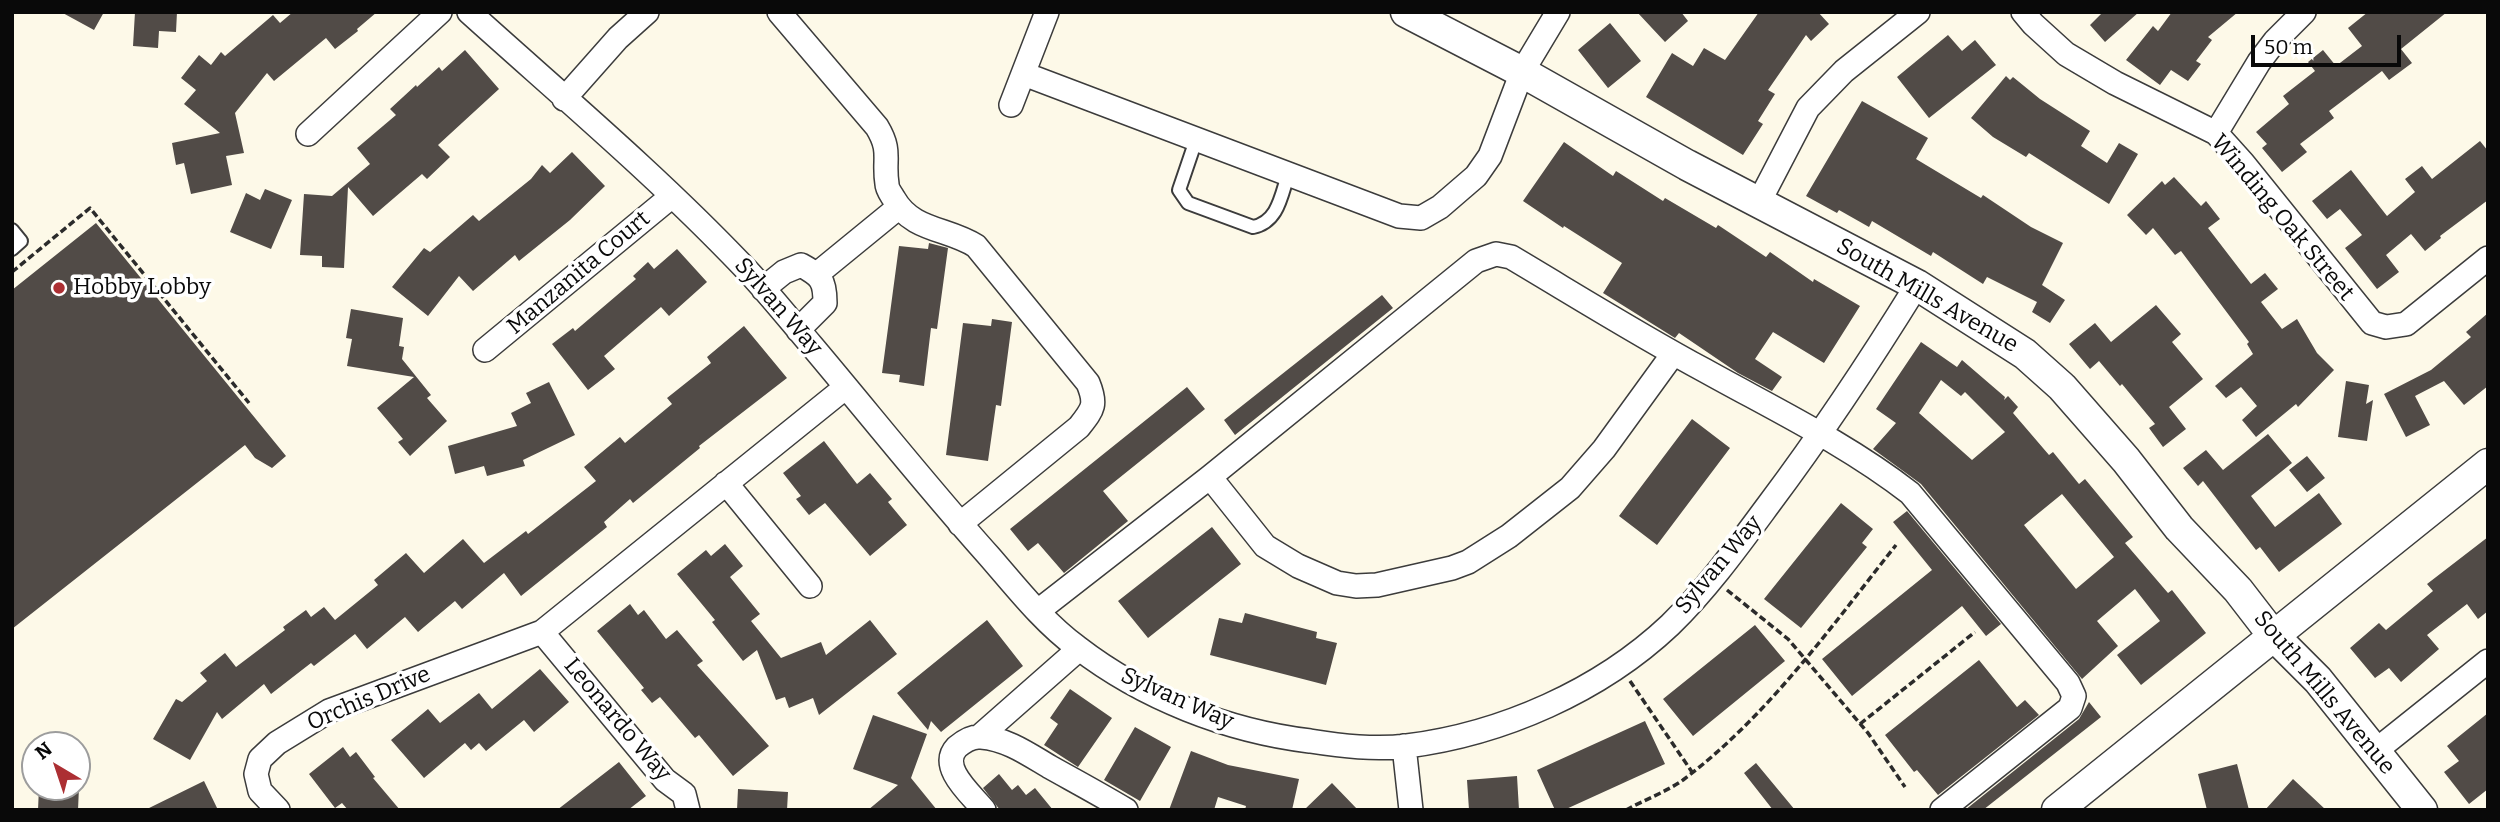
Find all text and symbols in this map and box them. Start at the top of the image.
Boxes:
scale bar [2255,21,2406,65]
text: 50 m [2264,34,2313,60]
street label: Winding Oak Street [2205,129,2359,307]
street label: Manzanita Court [502,205,656,341]
street label: South Mills Avenue [1831,233,2023,359]
street label: Sylvan Way [728,253,828,361]
place label: Hobby Lobby [73,274,211,302]
marker: Hobby Lobby [51,280,67,296]
street label: Sylvan Way [1670,510,1768,620]
street label: South Mills Avenue [2248,606,2400,780]
street label: Leonardo Way [558,653,676,787]
street label: Orchis Drive [303,661,435,737]
street label: Sylvan Way [1116,662,1238,736]
north arrow [21,731,91,801]
text: N [31,737,57,764]

